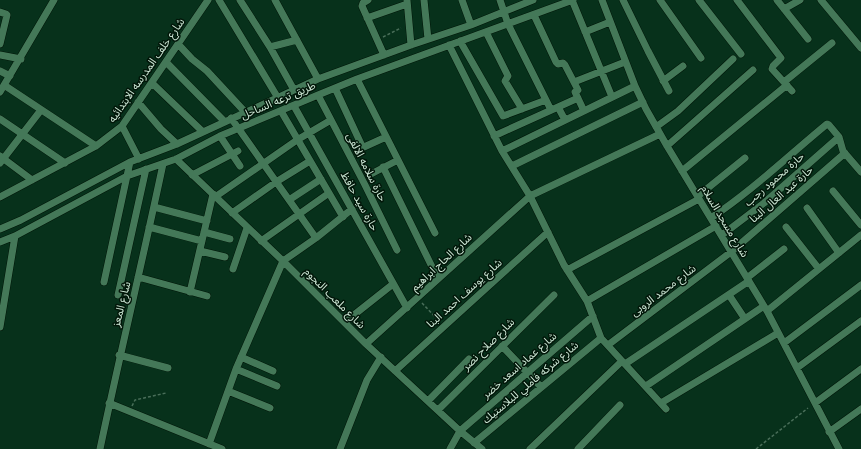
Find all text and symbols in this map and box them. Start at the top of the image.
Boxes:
street label: شارع خلف المدرسه الابتدائيه [101,13,192,128]
street label: طريق ترعه الساحل [237,74,320,127]
street label: حارة سلامه الالفى [339,128,394,206]
street label: حارة محمود رجب [738,146,811,213]
street label: حارة عبد العال البنا [744,159,819,229]
street label: حارة سيد حافظ [334,167,386,236]
street label: شارع مسجد السلام [694,180,756,263]
street label: شارع الحاج ابراهيم [405,227,478,298]
street label: شارع يوسف احمد البنا [421,252,508,334]
street label: شارع محمد الروبى [625,258,702,323]
street label: شارع ملعب النجوم [298,262,372,335]
street label: شارع المعز [104,279,138,330]
street label: شارع صلاح نصر [455,312,521,377]
street label: شارع عماد اسعد خضر [475,325,563,406]
street label: شارع شركه فاملي للبلاستيك [476,334,584,430]

